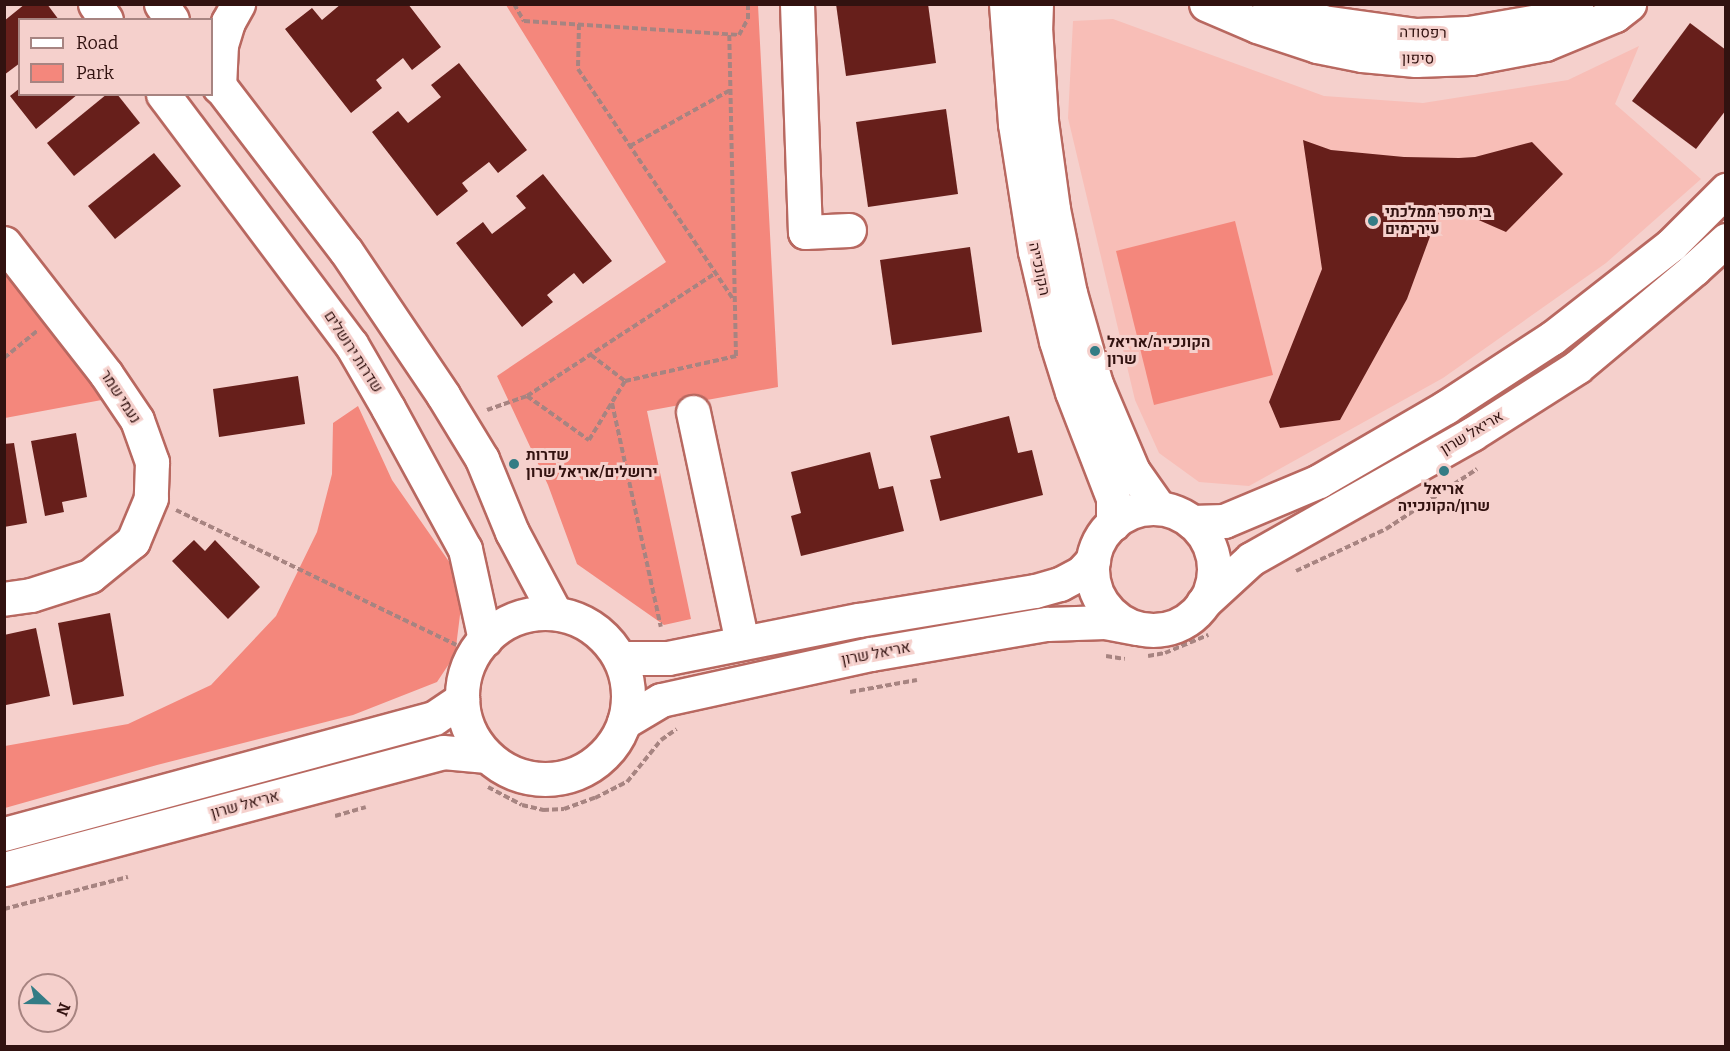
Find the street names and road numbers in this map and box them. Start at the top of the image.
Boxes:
street label: רפסודה [1399,24,1447,42]
street label: סיפון [1402,50,1434,68]
street label: הקונכייה [1025,241,1053,297]
street label: שדרות ירושלים [320,308,386,396]
street label: נעמי שמר [96,367,144,427]
street label: אריאל שרון [1437,407,1507,459]
street label: אריאל שרון [840,639,912,669]
street label: אריאל שרון [209,787,281,823]

